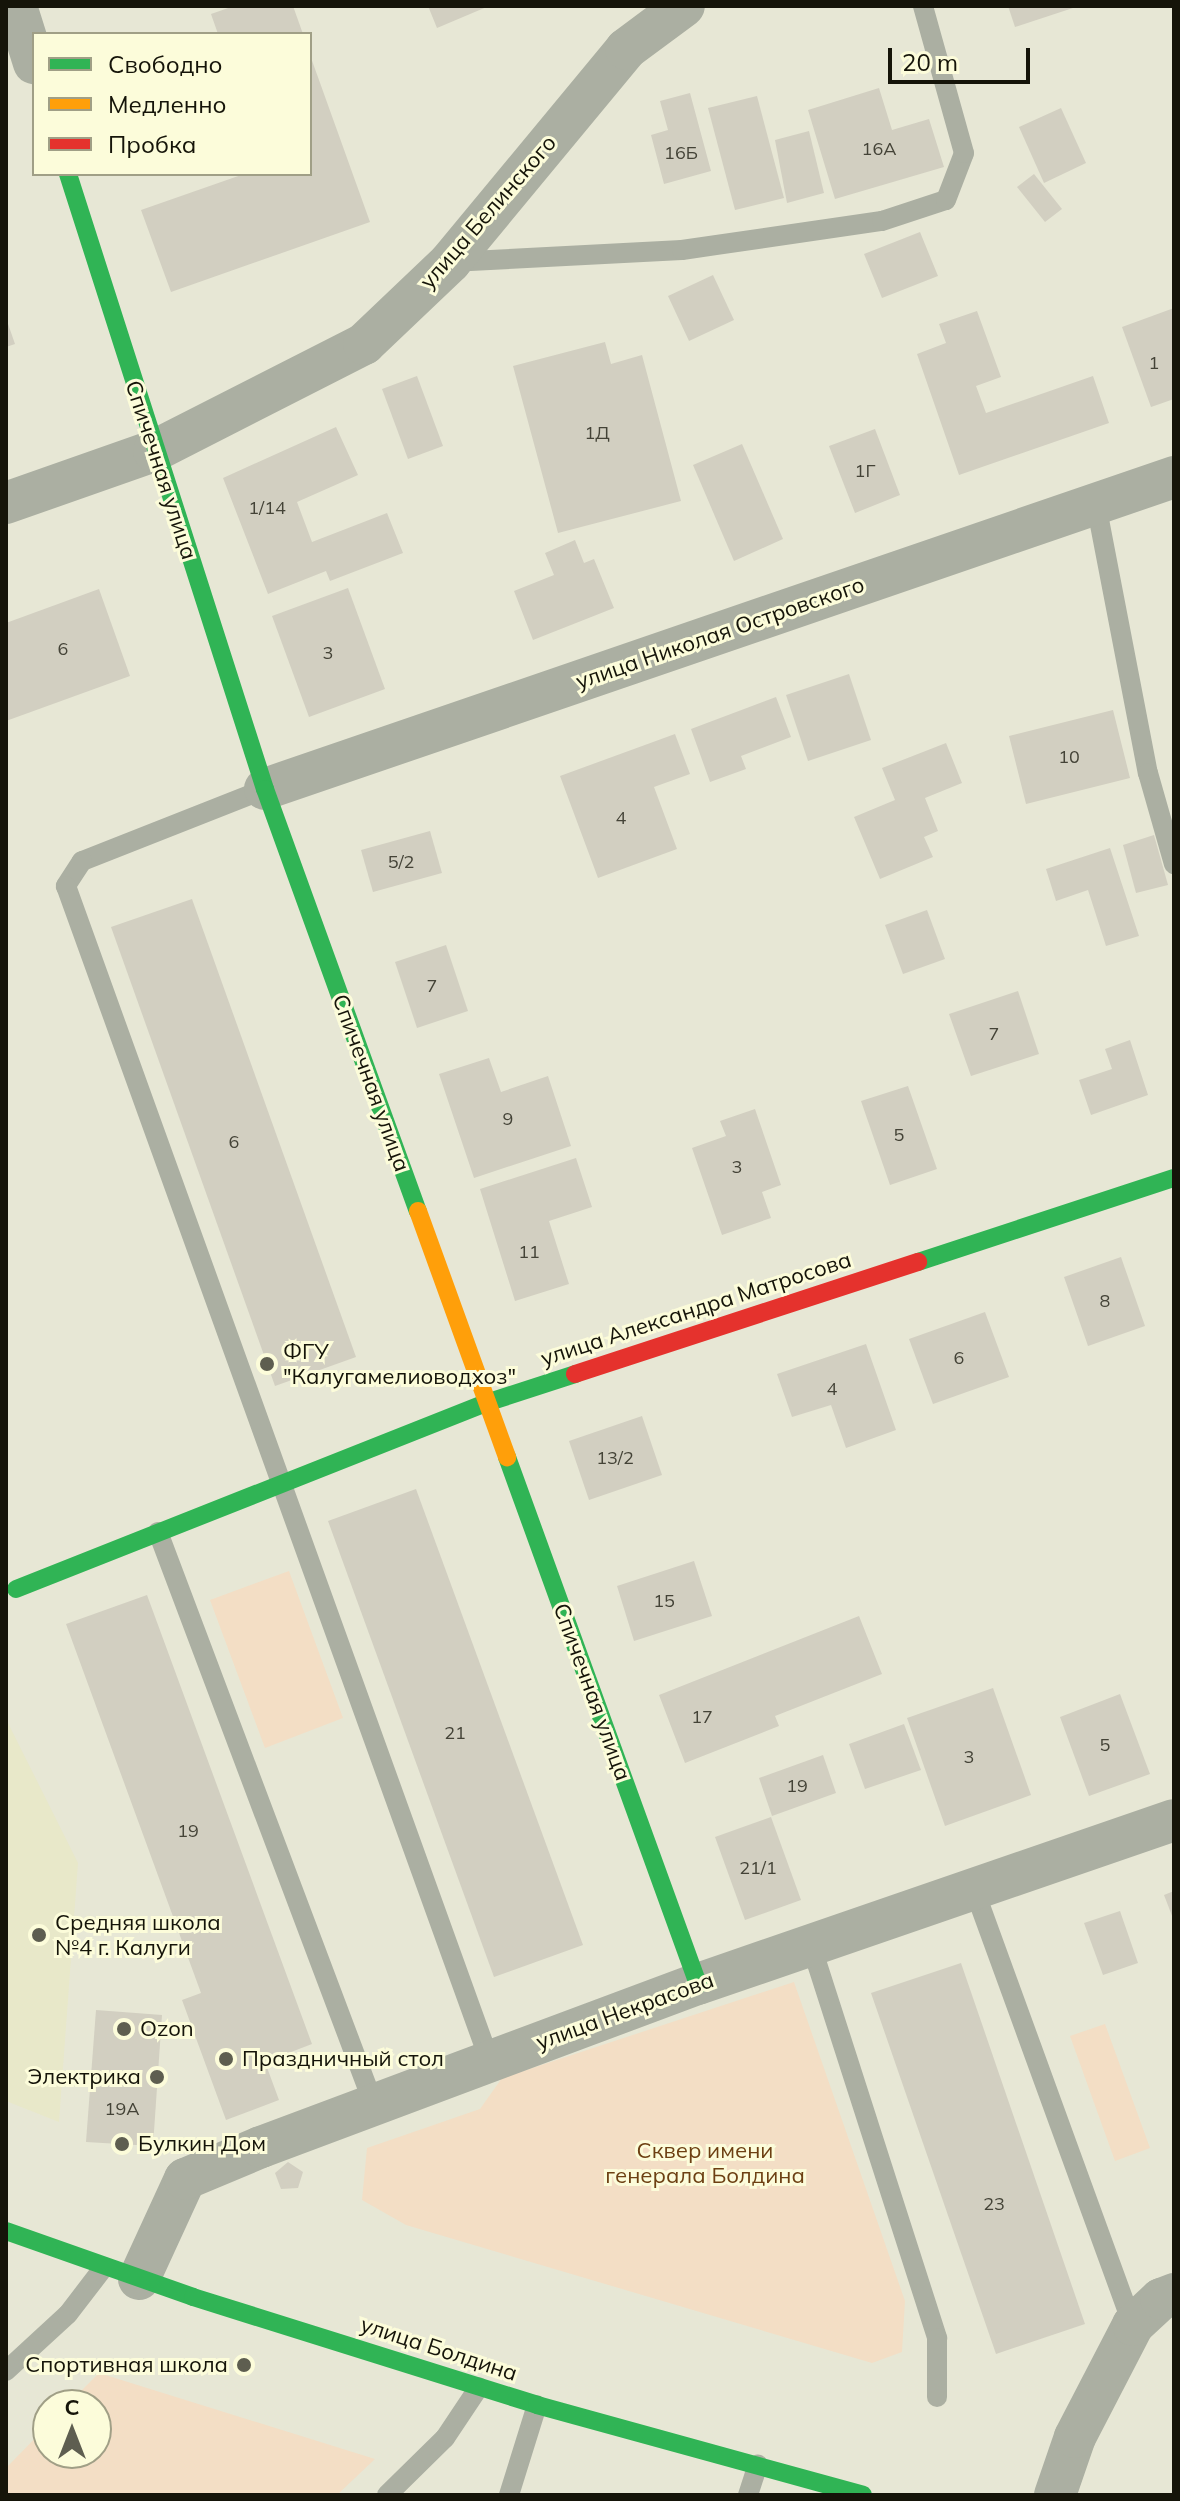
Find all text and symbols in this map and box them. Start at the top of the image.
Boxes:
legend [32,32,312,176]
scale bar [892,32,1034,82]
text: 20 m [902,47,958,77]
text: Свободно [108,49,223,79]
text: Медленно [108,89,227,119]
text: Пробка [108,129,196,159]
street label: улица Белинского [414,130,562,294]
house number: 16А [862,138,896,160]
house number: 16Б [664,142,698,164]
house number: 1 [1149,352,1159,374]
street label: Спичечная улица [120,377,202,563]
house number: 1Д [584,422,610,444]
house number: 1Г [855,460,875,482]
house number: 1/14 [248,497,286,519]
street label: улица Николая Островского [572,571,868,695]
house number: 6 [58,638,68,660]
house number: 3 [323,642,333,664]
house number: 10 [1058,746,1080,768]
house number: 4 [616,807,626,829]
house number: 5/2 [388,851,414,873]
house number: 7 [427,975,437,997]
street label: Спичечная улица [327,991,415,1175]
house number: 7 [989,1023,999,1045]
house number: 9 [503,1108,513,1130]
house number: 5 [894,1124,904,1146]
house number: 6 [229,1131,239,1153]
house number: 3 [732,1156,742,1178]
house number: 11 [518,1241,540,1263]
street label: улица Александра Матросова [538,1246,854,1372]
house number: 8 [1100,1290,1110,1312]
place label: ФГУ "Калугамелиоводхоз" [283,1338,516,1390]
house number: 6 [954,1347,964,1369]
marker: ФГУ "Калугамелиоводхоз" [258,1355,276,1373]
house number: 4 [827,1378,837,1400]
house number: 13/2 [596,1447,634,1469]
house number: 15 [653,1590,675,1612]
street label: Спичечная улица [548,1600,636,1784]
house number: 17 [691,1706,713,1728]
house number: 21 [444,1722,466,1744]
house number: 5 [1100,1734,1110,1756]
house number: 3 [964,1746,974,1768]
house number: 19 [786,1775,808,1797]
house number: 19 [177,1820,199,1842]
house number: 21/1 [739,1857,777,1879]
place label: Средняя школа №4 г. Калуги [55,1909,221,1960]
marker: Средняя школа №4 г. Калуги [30,1926,48,1944]
street label: улица Некрасова [533,1967,717,2055]
place label: Ozon [140,2016,194,2042]
marker: Ozon [115,2020,133,2038]
place label: Праздничный стол [242,2046,444,2072]
marker: Праздничный стол [217,2050,235,2068]
place label: Электрика [27,2064,141,2090]
marker: Электрика [148,2068,166,2086]
house number: 19А [105,2098,139,2120]
place label: Булкин Дом [138,2131,266,2157]
marker: Булкин Дом [113,2135,131,2153]
park label: Сквер имени генерала Болдина [605,2137,805,2188]
house number: 23 [983,2193,1005,2215]
street label: улица Болдина [357,2311,521,2387]
place label: Спортивная школа [25,2352,228,2378]
marker: Спортивная школа [235,2356,253,2374]
north arrow [32,2389,112,2469]
text: С [64,2393,80,2421]

